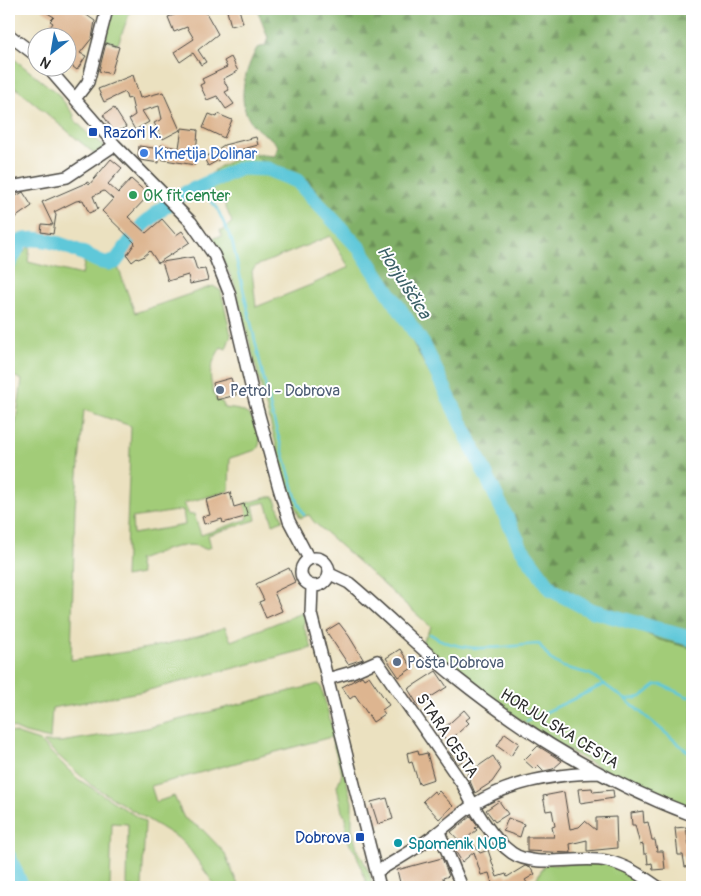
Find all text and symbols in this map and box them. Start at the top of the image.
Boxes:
north arrow [28,28,78,78]
text: N [37,53,54,72]
place label: Razori K. [103,123,162,143]
marker: Razori K. [87,126,99,138]
place label: Kmetija Dolinar [154,144,258,164]
marker: Kmetija Dolinar [138,147,150,159]
place label: OK fit center [143,186,230,206]
marker: OK fit center [127,189,139,201]
water label: Horjulščica [371,241,437,325]
place label: Petrol - Dobrova [230,381,340,401]
marker: Petrol - Dobrova [214,384,226,396]
place label: Pošta Dobrova [407,653,504,673]
marker: Pošta Dobrova [391,656,403,668]
street label: HORJULSKA CESTA [497,684,622,773]
street label: STARA CESTA [412,690,483,782]
place label: Dobrova [295,828,350,848]
marker: Dobrova [354,831,366,843]
place label: Spomenik NOB [408,834,507,854]
marker: Spomenik NOB [392,837,404,849]

